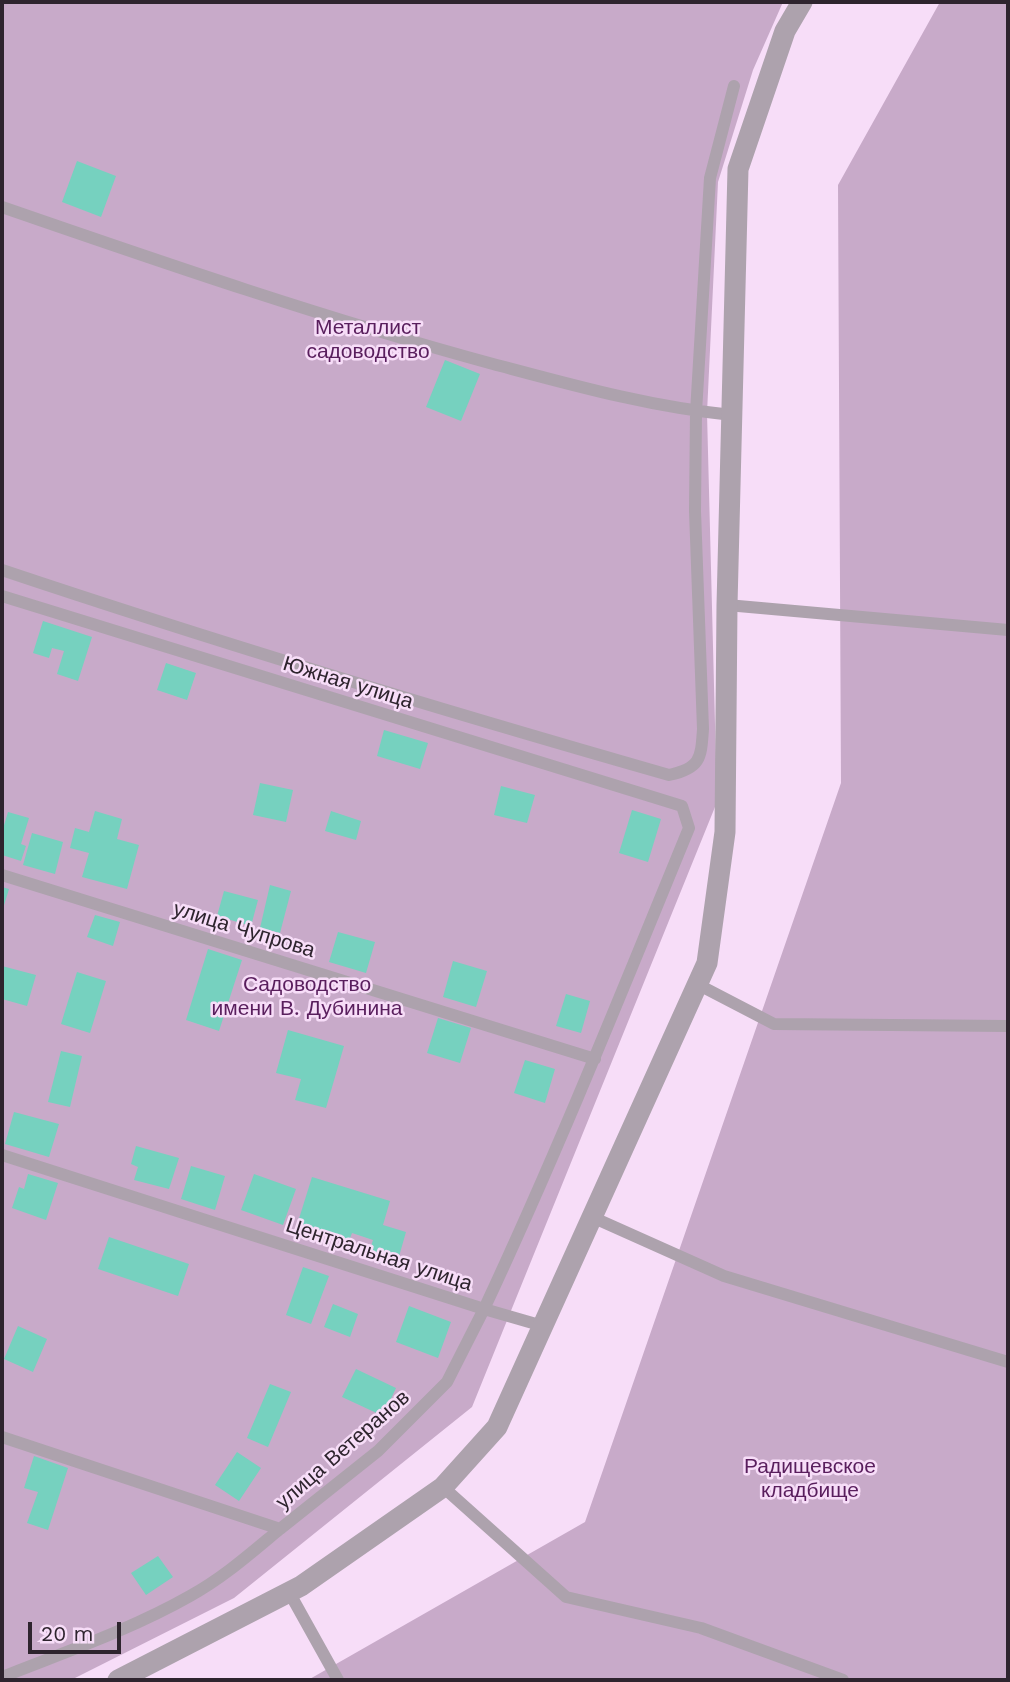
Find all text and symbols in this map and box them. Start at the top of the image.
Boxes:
park label: Металлист садоводство [306,315,430,365]
street label: Южная улица [280,651,416,715]
street label: улица Чупрова [170,897,318,963]
park label: Садоводство имени В. Дубинина [212,972,402,1022]
street label: Центральная улица [283,1213,475,1297]
street label: улица Ветеранов [271,1385,415,1515]
park label: Радищевское кладбище [744,1454,876,1504]
scale bar [32,1608,124,1652]
text: 20 m [41,1621,93,1646]

